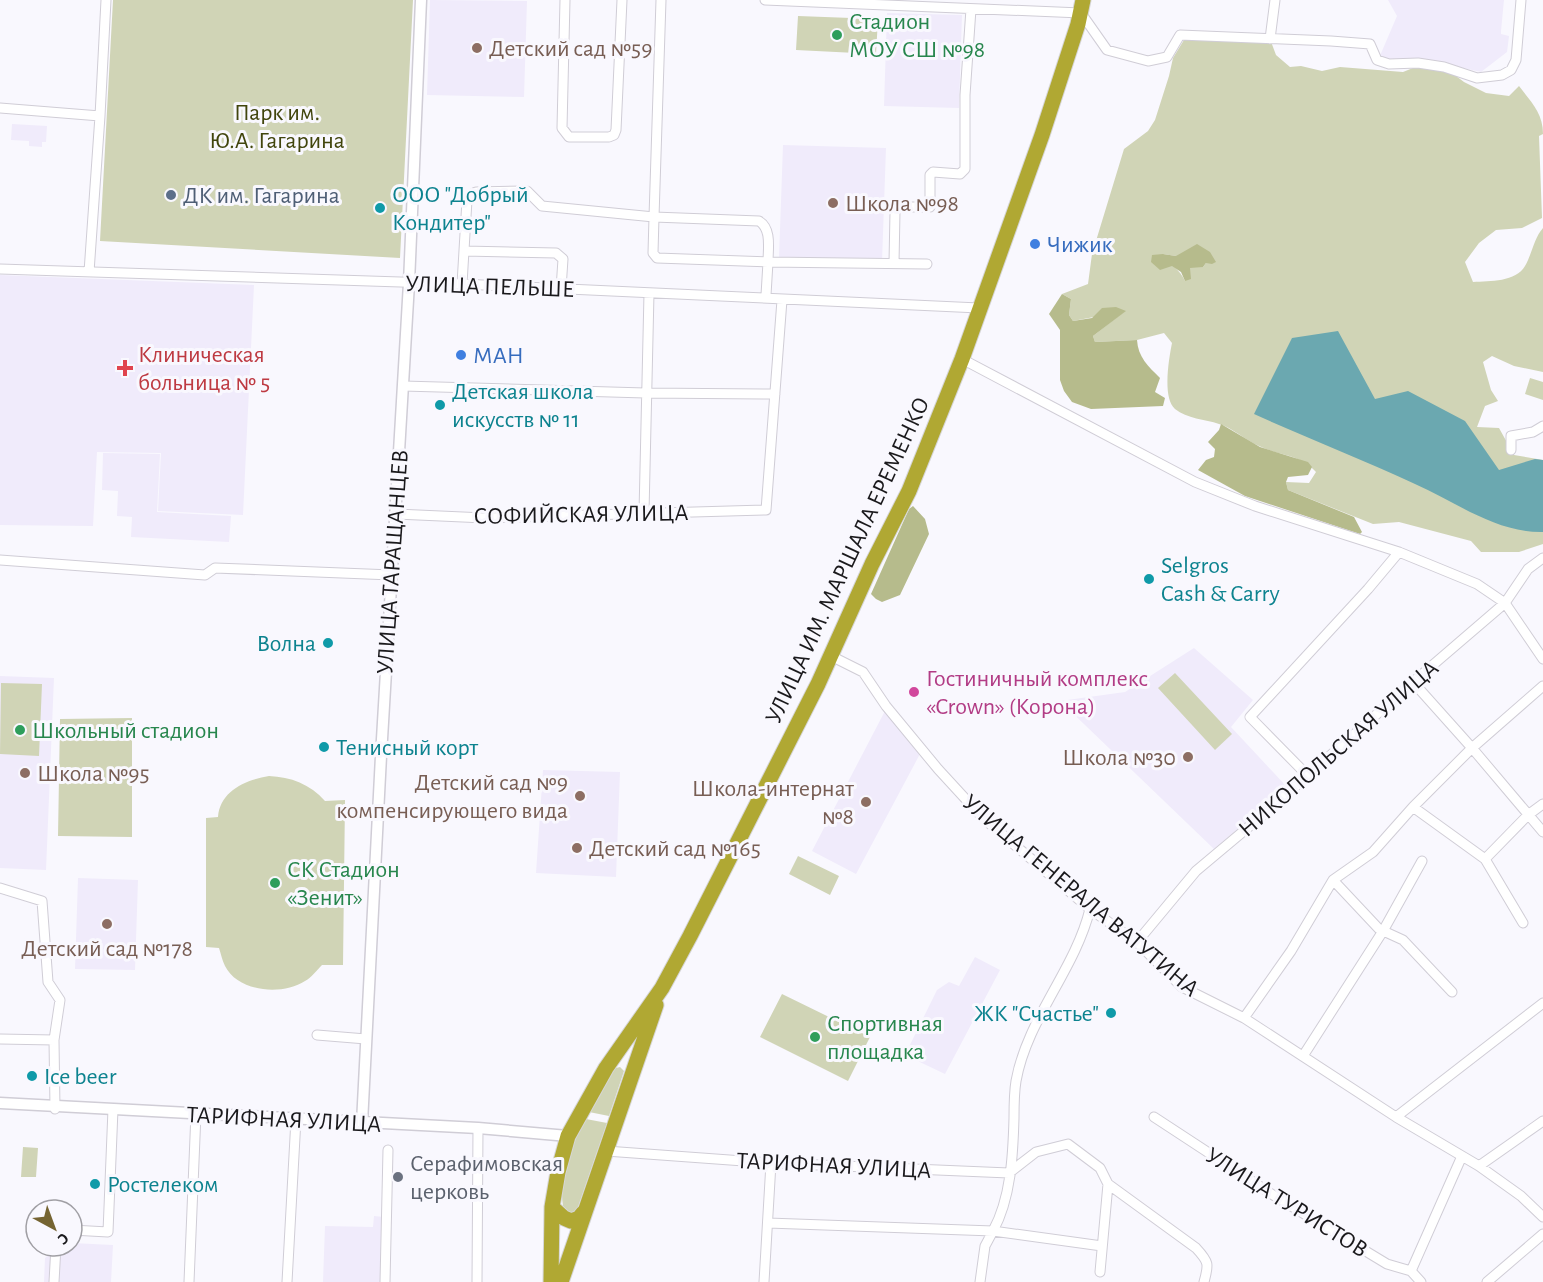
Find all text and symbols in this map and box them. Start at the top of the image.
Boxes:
place label: Стадион МОУ СШ №98 [849,10,985,62]
marker: Стадион МОУ СШ №98 [830,28,844,42]
place label: Детский сад №59 [489,37,652,61]
marker: Детский сад №59 [470,41,484,55]
park label: Парк им. Ю.А. Гагарина [209,101,345,153]
place label: ООО "Добрый Кондитер" [392,183,529,235]
place label: ДК им. Гагарина [183,184,340,208]
marker: ДК им. Гагарина [164,188,178,202]
place label: Школа №98 [845,192,959,216]
marker: Школа №98 [826,196,840,210]
marker: ООО "Добрый Кондитер" [373,201,387,215]
place label: Чижик [1047,233,1113,257]
marker: Чижик [1028,237,1042,251]
street label: УЛИЦА ПЕЛЬШЕ [405,272,575,302]
place label: Клиническая больница № 5 [138,343,270,395]
place label: МАН [473,344,524,368]
marker: МАН [454,348,468,362]
marker: Клиническая больница № 5 [116,359,134,377]
place label: Детская школа искусств № 11 [452,380,594,432]
street label: УЛИЦА ИМ. МАРШАЛА ЕРЕМЕНКО [762,393,934,727]
marker: Детская школа искусств № 11 [433,398,447,412]
street label: УЛИЦА ТАРАЩАНЦЕВ [373,449,413,675]
street label: СОФИЙСКАЯ УЛИЦА [473,501,689,529]
place label: Selgros Cash & Carry [1161,554,1280,606]
marker: Selgros Cash & Carry [1142,572,1156,586]
place label: Волна [257,632,316,656]
marker: Волна [321,636,335,650]
street label: НИКОПОЛЬСКАЯ УЛИЦА [1234,656,1443,842]
place label: Гостиничный комплекс «Crown» (Корона) [926,667,1148,719]
marker: Гостиничный комплекс «Crown» (Корона) [907,685,921,699]
place label: Школьный стадион [32,719,219,743]
marker: Школьный стадион [13,723,27,737]
place label: Тенисный корт [336,736,479,760]
marker: Тенисный корт [317,740,331,754]
place label: Школа №30 [1062,746,1176,770]
marker: Школа №30 [1181,750,1195,764]
place label: Школа №95 [37,762,150,786]
marker: Школа №95 [18,766,32,780]
place label: Детский сад №9 компенсирующего вида [336,771,568,823]
place label: Школа-интернат №8 [692,777,854,829]
marker: Детский сад №9 компенсирующего вида [573,789,587,803]
street label: УЛИЦА ГЕНЕРАЛА ВАТУТИНА [958,790,1203,1001]
marker: Школа-интернат №8 [859,795,873,809]
place label: Детский сад №165 [589,837,761,861]
marker: Детский сад №165 [570,841,584,855]
place label: СК Стадион «Зенит» [287,858,400,910]
marker: СК Стадион «Зенит» [268,876,282,890]
marker: Детский сад №178 [100,917,114,931]
place label: Детский сад №178 [21,937,193,961]
place label: ЖК "Счастье" [974,1002,1099,1026]
marker: ЖК "Счастье" [1104,1006,1118,1020]
place label: Спортивная площадка [827,1012,943,1064]
marker: Спортивная площадка [808,1030,822,1044]
place label: Ice beer [44,1065,117,1089]
marker: Ice beer [25,1069,39,1083]
street label: ТАРИФНАЯ УЛИЦА [186,1103,382,1137]
street label: УЛИЦА ТУРИСТОВ [1201,1143,1372,1262]
street label: ТАРИФНАЯ УЛИЦА [736,1149,932,1183]
place label: Серафимовская церковь [410,1152,563,1204]
marker: Серафимовская церковь [391,1170,405,1184]
place label: Ростелеком [107,1173,219,1197]
marker: Ростелеком [88,1177,102,1191]
north arrow [24,1198,84,1258]
text: С [54,1230,72,1248]

